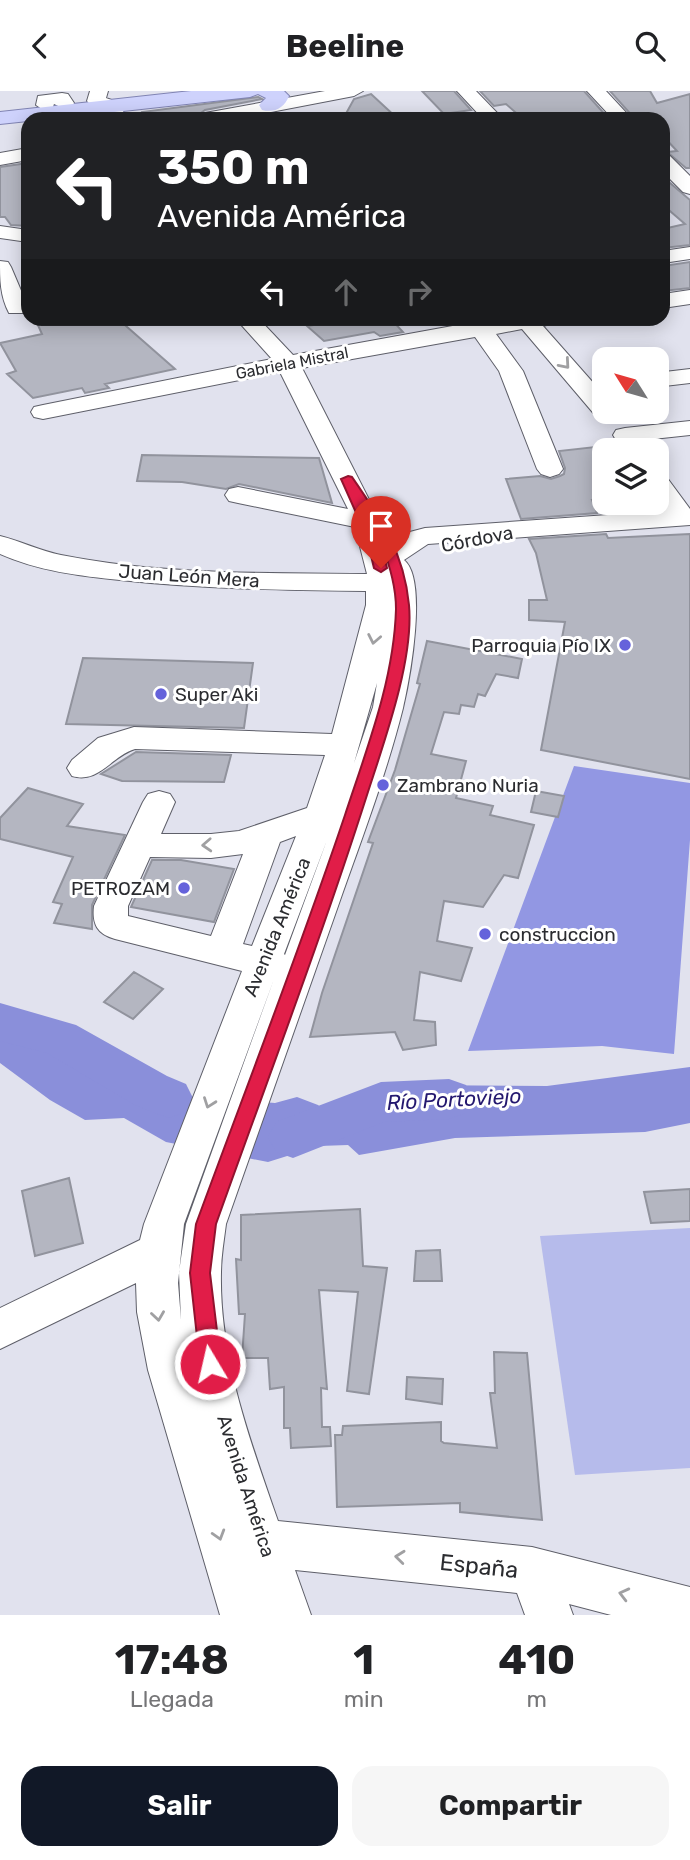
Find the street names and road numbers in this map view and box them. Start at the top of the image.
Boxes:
street label: Gabriela Mistral [234,343,350,383]
street label: Córdova [439,521,515,557]
street label: Juan León Mera [118,560,260,592]
street label: Avenida América [239,854,315,1000]
street label: Avenida América [212,1412,280,1560]
street label: España [438,1548,520,1584]

